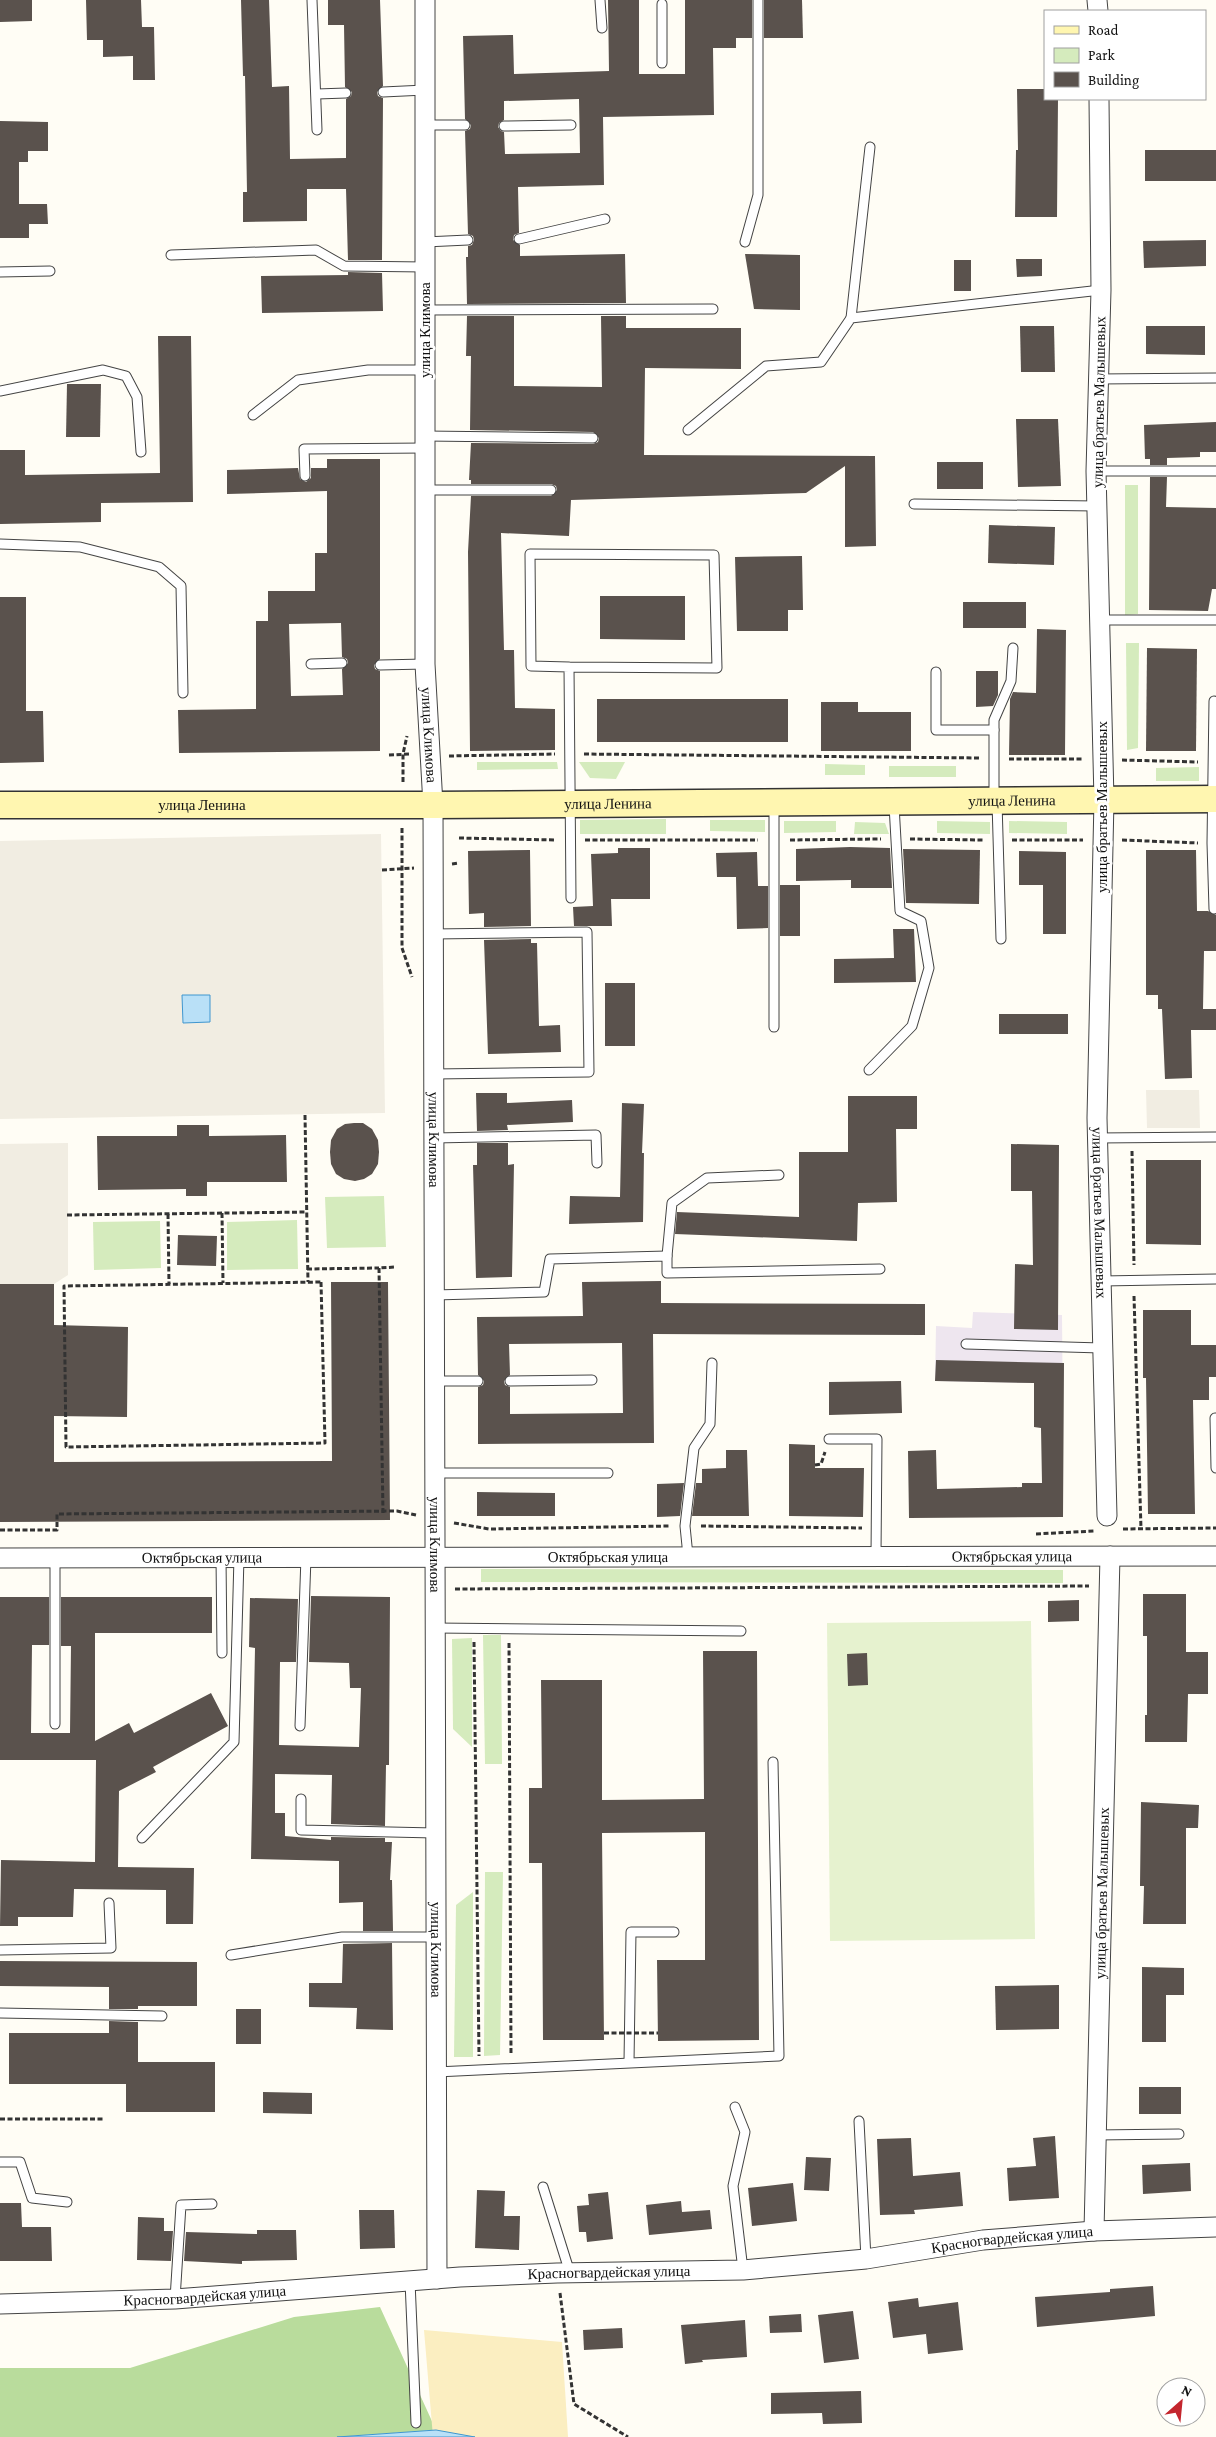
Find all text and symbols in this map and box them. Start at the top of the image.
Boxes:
legend [1044,10,1206,100]
text: Road [1088,22,1119,38]
text: Park [1088,47,1115,63]
text: Building [1088,72,1139,89]
street label: улица Климова [417,282,433,378]
street label: улица братьев Малышевых [1090,315,1109,488]
street label: улица Климова [418,687,440,784]
street label: улица братьев Малышевых [1094,721,1110,893]
street label: улица Ленина [968,792,1056,809]
street label: улица Ленина [564,795,652,812]
street label: улица Ленина [158,797,246,813]
street label: улица Климова [426,1092,442,1188]
street label: улица братьев Малышевых [1089,1127,1110,1299]
street label: улица Климова [427,1497,443,1593]
street label: Октябрьская улица [952,1548,1073,1564]
street label: Октябрьская улица [548,1549,669,1565]
street label: Октябрьская улица [142,1550,263,1566]
street label: улица братьев Малышевых [1092,1806,1112,1979]
street label: улица Климова [428,1902,444,1998]
street label: Красногвардейская улица [930,2223,1094,2256]
street label: Красногвардейская улица [527,2263,691,2282]
street label: Красногвардейская улица [123,2282,287,2308]
north arrow [1156,2377,1206,2427]
text: N [1179,2381,1195,2400]

